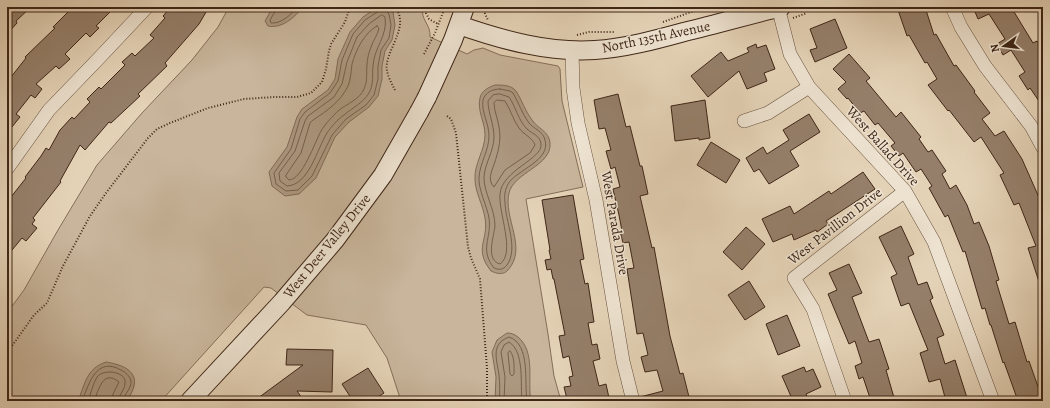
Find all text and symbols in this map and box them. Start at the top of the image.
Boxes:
street label: North 135th Avenue [600,16,712,58]
north arrow [984,26,1024,66]
text: N [987,43,1003,54]
street label: West Ballad Drive [841,101,924,190]
street label: West Parada Drive [596,169,633,276]
street label: West Pavillion Drive [783,183,886,269]
street label: West Deer Valley Drive [278,190,375,303]

